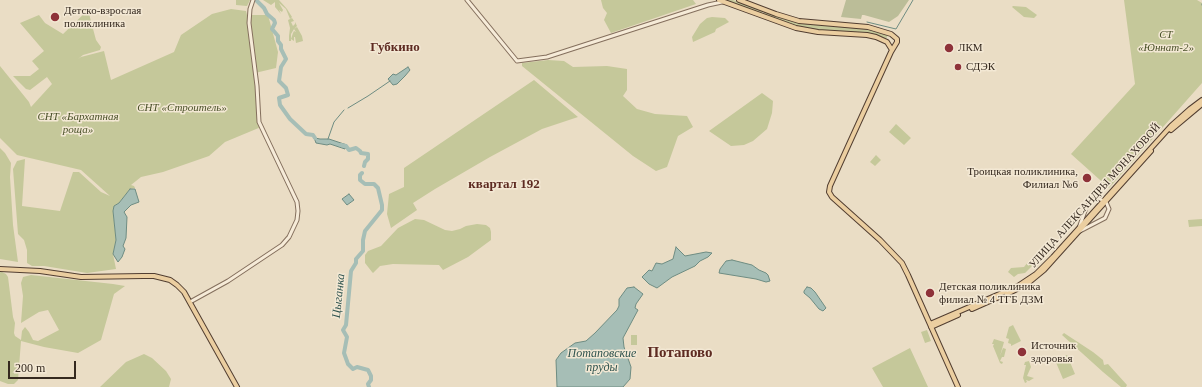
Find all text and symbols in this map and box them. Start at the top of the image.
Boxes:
place label: Детско-взрослая поликлиника [64,4,141,30]
marker: Детско-взрослая поликлиника [49,11,61,23]
park label: СТ «Юннат-2» [1138,28,1194,54]
district label: Губкино [370,40,420,56]
place label: ЛКМ [958,41,983,55]
marker: ЛКМ [943,42,955,54]
place label: СДЭК [966,60,995,74]
marker: СДЭК [953,62,963,72]
park label: СНТ «Строитель» [137,101,227,115]
park label: СНТ «Бархатная роща» [37,110,119,136]
street label: УЛИЦА АЛЕКСАНДРЫ МОНАХОВОЙ [1026,121,1164,271]
place label: Троицкая поликлиника, Филиал №6 [967,165,1078,191]
marker: Троицкая поликлиника, Филиал №6 [1081,172,1093,184]
district label: квартал 192 [468,177,540,193]
water label: Цыганка [330,273,348,319]
place label: Детская поликлиника филиал № 4 ТГБ ДЗМ [939,280,1043,306]
marker: Детская поликлиника филиал № 4 ТГБ ДЗМ [924,287,936,299]
place label: Источник здоровья [1031,339,1076,365]
district label: Потапово [647,344,713,362]
marker: Источник здоровья [1016,346,1028,358]
water label: Потаповские пруды [568,347,636,375]
scale bar [10,353,78,379]
text: 200 m [15,361,45,375]

